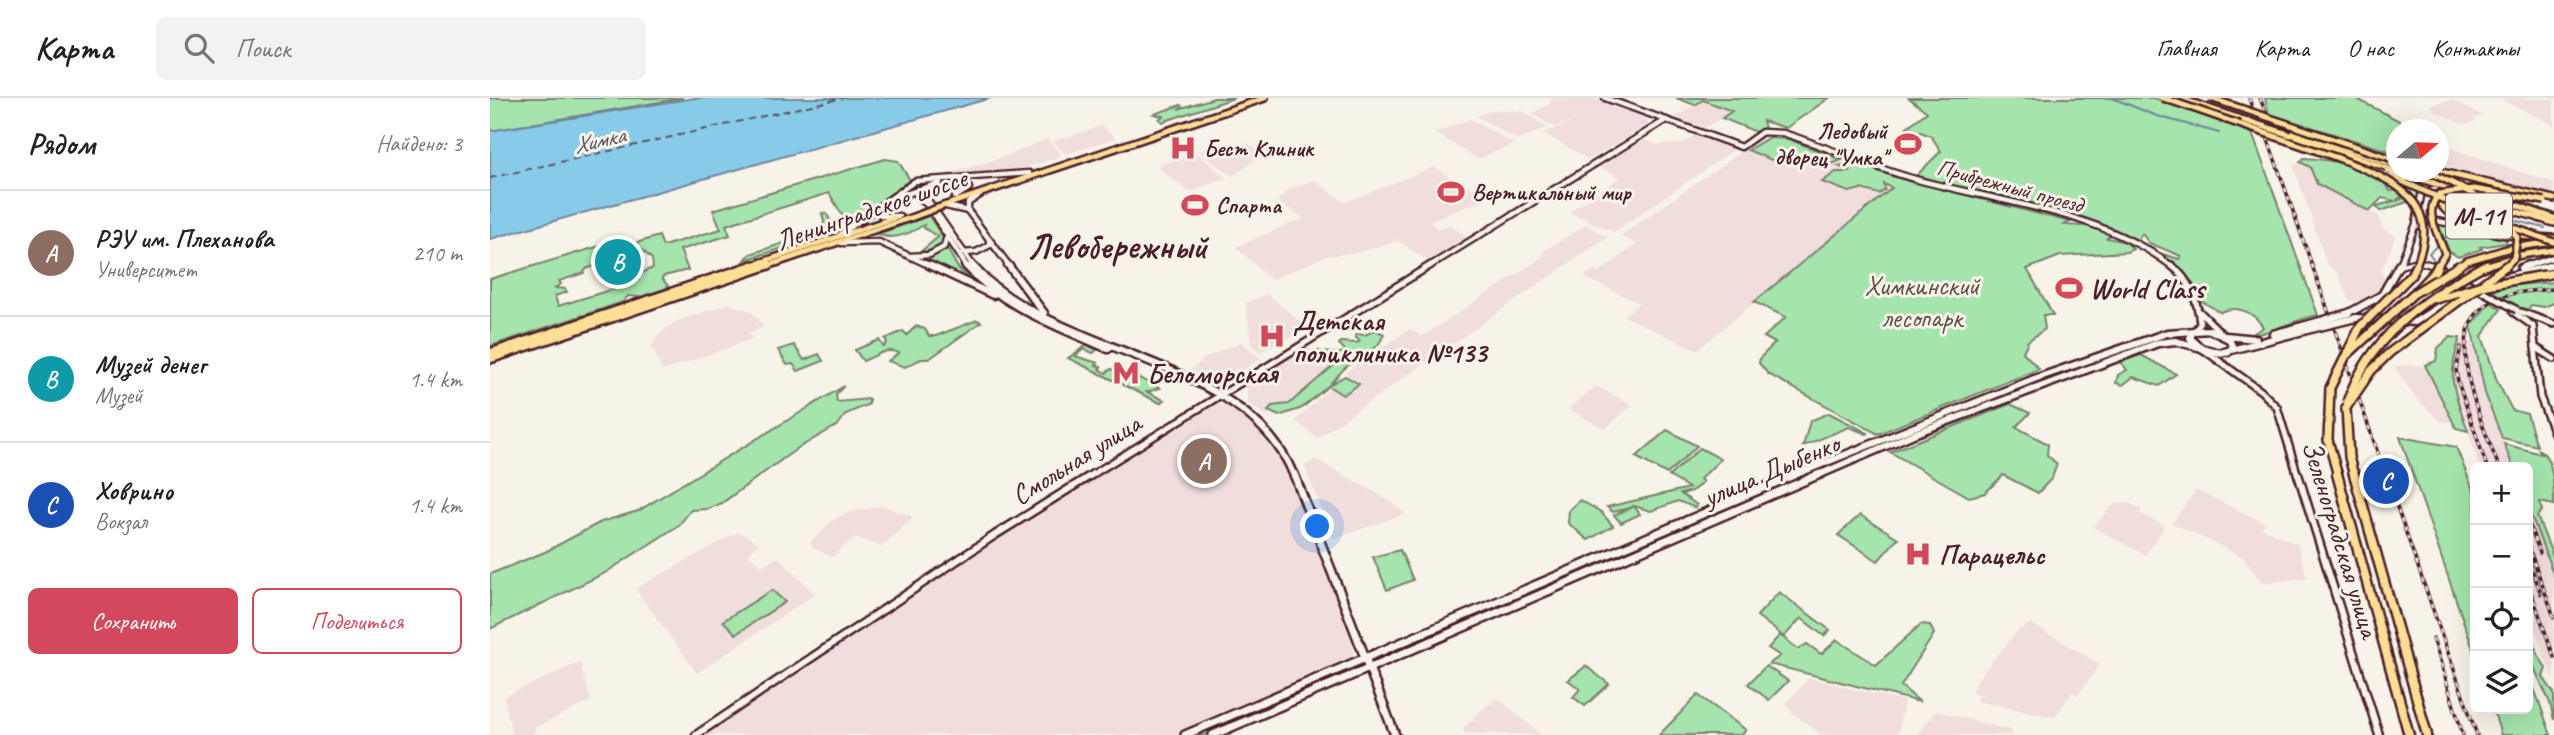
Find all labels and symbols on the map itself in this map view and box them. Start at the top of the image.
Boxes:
place label: Ледовый дворец "Умка" [1775,117,1893,172]
water label: Химка [570,119,630,160]
north arrow [2386,119,2449,182]
sports icon: Ледовый дворец "Умка" [1893,129,1923,159]
hospital icon: Бест Клиник [1168,133,1198,163]
place label: Бест Клиник [1204,134,1315,163]
street label: Прибрежный проезд [1934,153,2088,220]
street label: Ленинградское шоссе [771,159,973,258]
sports icon: Вертикальный мир [1436,177,1466,207]
place label: Вертикальный мир [1472,178,1632,207]
sports icon: Спарта [1180,190,1210,220]
place label: Спарта [1216,191,1283,220]
road number: М-11 [2446,194,2512,238]
district label: Левобережный [1027,224,1209,269]
pin: B [595,236,641,288]
park label: Химкинский лесопарк [1865,268,1981,335]
place label: World Class [2090,271,2207,306]
sports icon: World Class [2054,273,2084,303]
place label: Детская поликлиника №133 [1293,303,1489,370]
hospital icon: Детская поликлиника №133 [1257,321,1287,351]
place label: Беломорская [1147,356,1280,391]
metro station icon: Беломорская [1111,358,1141,388]
street label: Смольная улица [1005,404,1149,513]
street label: улица Дыбенко [1696,424,1847,515]
pin: A [1181,435,1227,487]
street label: Зеленоградская улица [2294,436,2388,644]
pin: C [2363,455,2409,507]
your location [1300,509,1334,543]
place label: Парацельс [1939,537,2046,572]
hospital icon: Парацельс [1903,539,1933,569]

